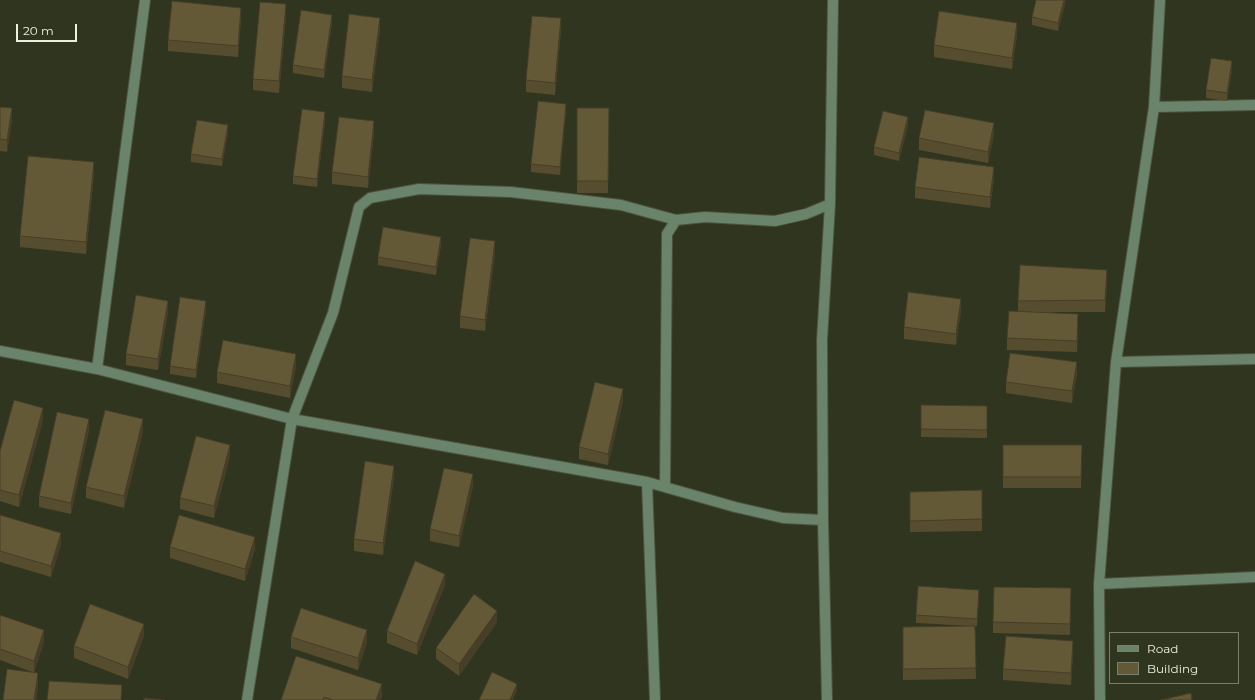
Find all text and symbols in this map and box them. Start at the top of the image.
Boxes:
scale bar [18,16,79,42]
text: 20 m [23,23,54,38]
legend [1109,632,1239,684]
text: Road [1147,641,1178,656]
text: Building [1147,661,1198,676]

